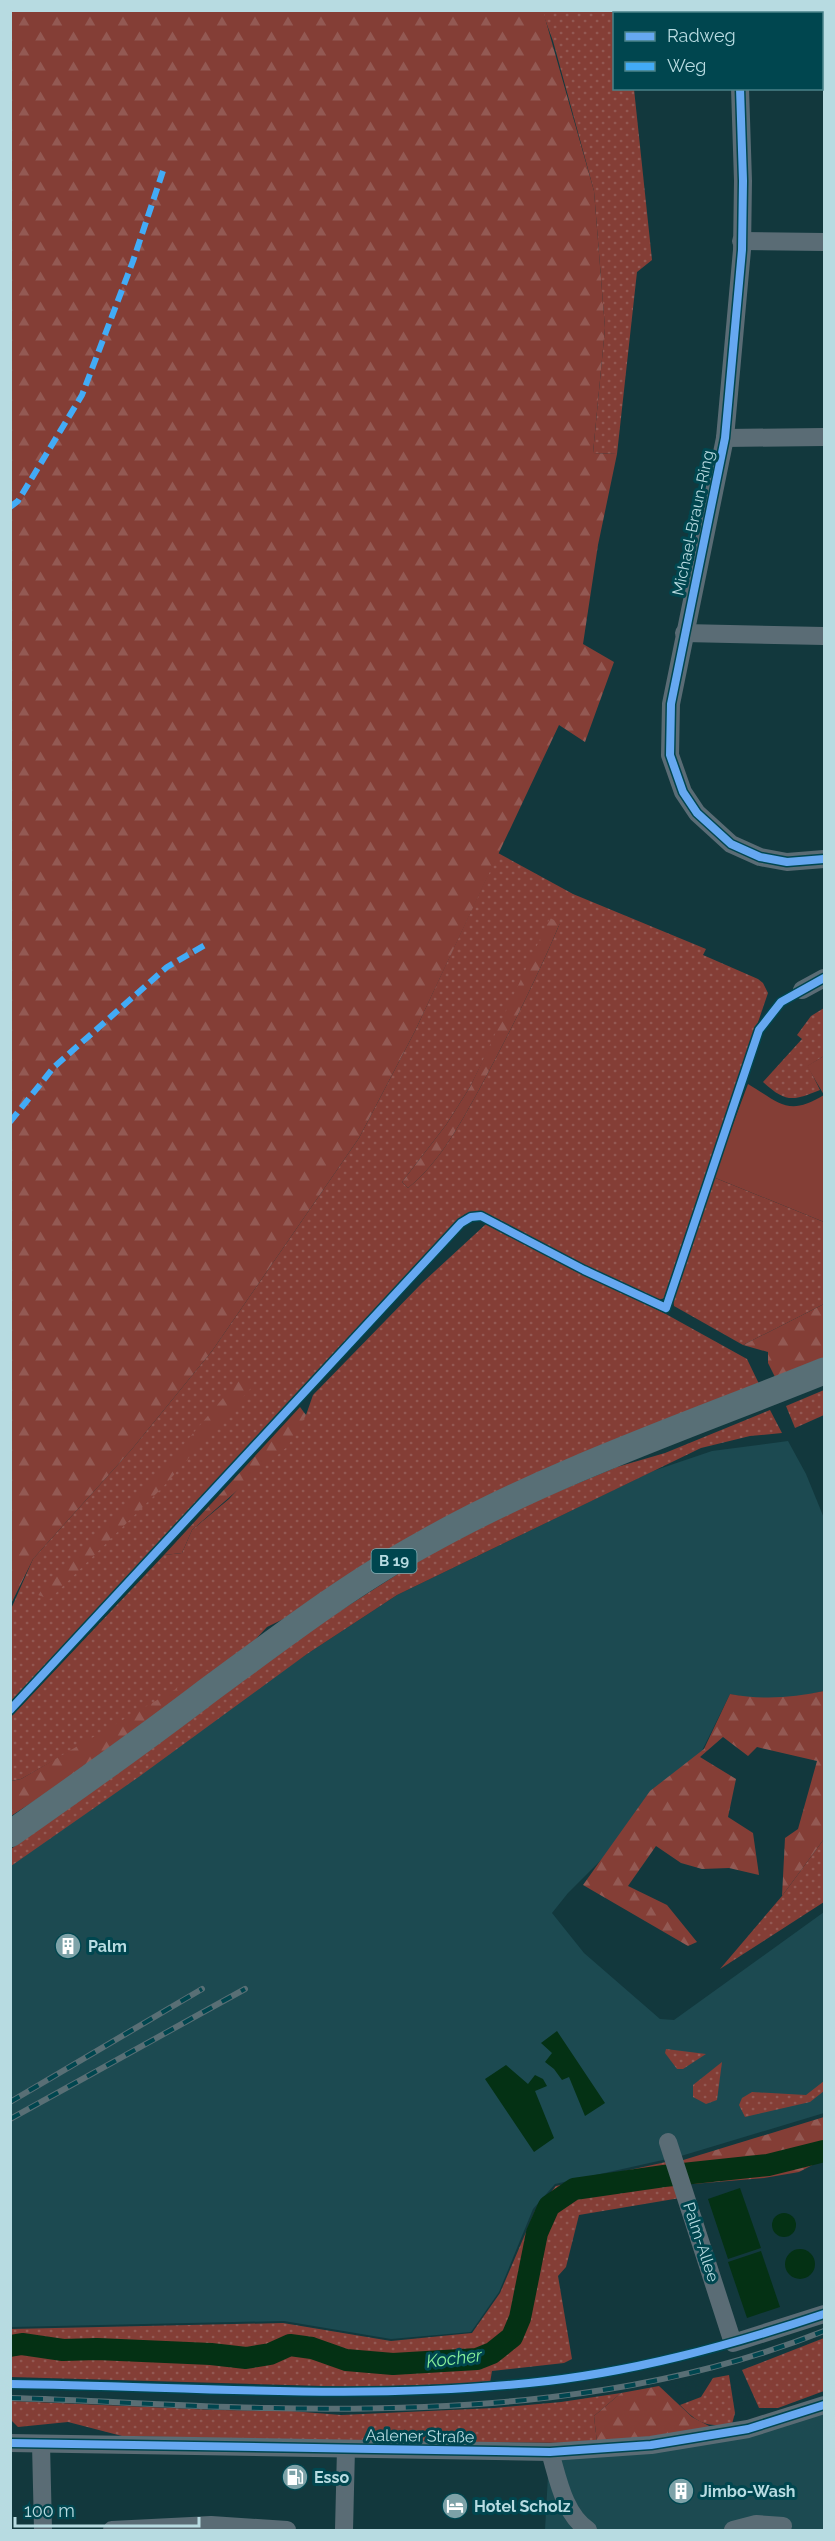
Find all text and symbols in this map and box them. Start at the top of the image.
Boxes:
legend [613,12,823,90]
text: Radweg [667,25,736,46]
text: Weg [667,55,706,76]
street label: Michael-Braun-Ring [668,449,718,597]
road number: B 19 [372,1549,416,1573]
building icon: Palm [53,1931,83,1961]
place label: Palm [88,1937,127,1956]
street label: Palm-Allee [679,2200,723,2284]
water label: Kocher [425,2344,484,2372]
street label: Aalener Straße [366,2426,474,2446]
fuel station icon: Esso [280,2462,310,2492]
place label: Esso [314,2468,349,2487]
building icon: Jimbo-Wash [666,2476,696,2506]
place label: Jimbo-Wash [700,2482,796,2501]
scale bar [15,2490,200,2528]
hotel icon: Hotel Scholz [440,2491,470,2521]
place label: Hotel Scholz [474,2497,571,2516]
text: 100 m [24,2500,75,2521]

